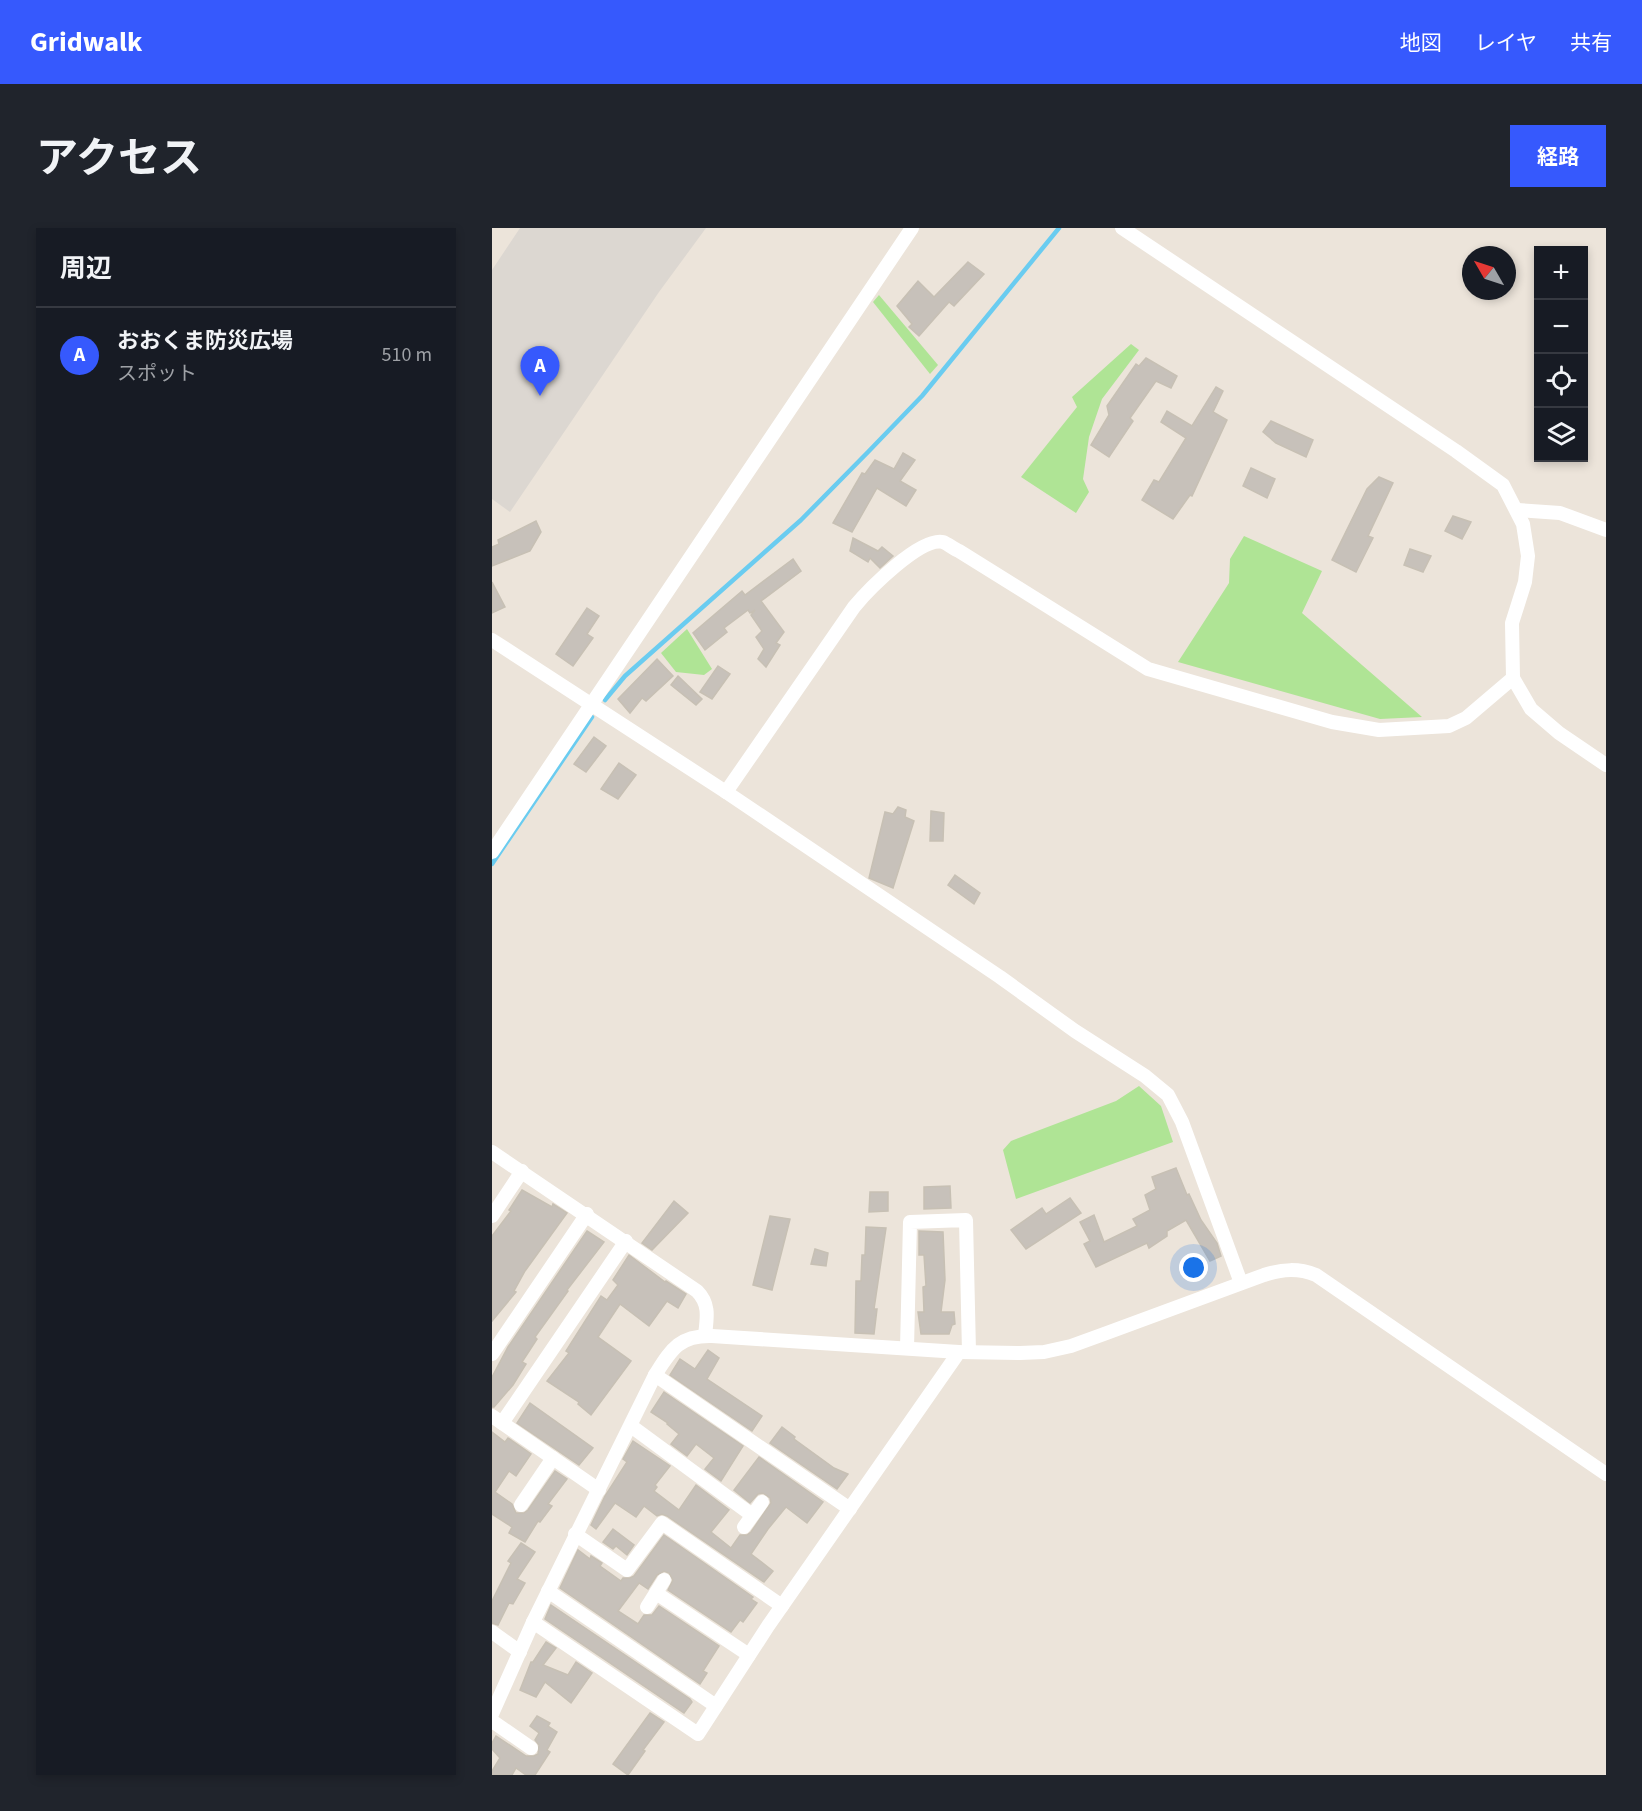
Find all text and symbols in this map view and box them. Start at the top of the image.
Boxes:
text: Gridwalk [30,22,142,62]
text: 地図 [1400,28,1442,58]
text: レイヤ [1475,28,1537,58]
text: 共有 [1570,28,1612,58]
button: 経路 [1510,125,1606,187]
text: アクセス [36,129,202,189]
north arrow [1462,246,1516,300]
map controls [1534,246,1588,462]
button: + [1534,246,1588,300]
text: 周辺 [60,250,112,287]
button: − [1534,300,1588,354]
text: おおくま防災広場 [117,325,293,357]
text: A [74,341,85,369]
text: 510 m [382,341,432,369]
pin: A [520,346,560,396]
button: locate [1534,354,1588,408]
text: スポット [117,360,197,388]
button: layers [1534,408,1588,462]
your location [1179,1253,1208,1282]

